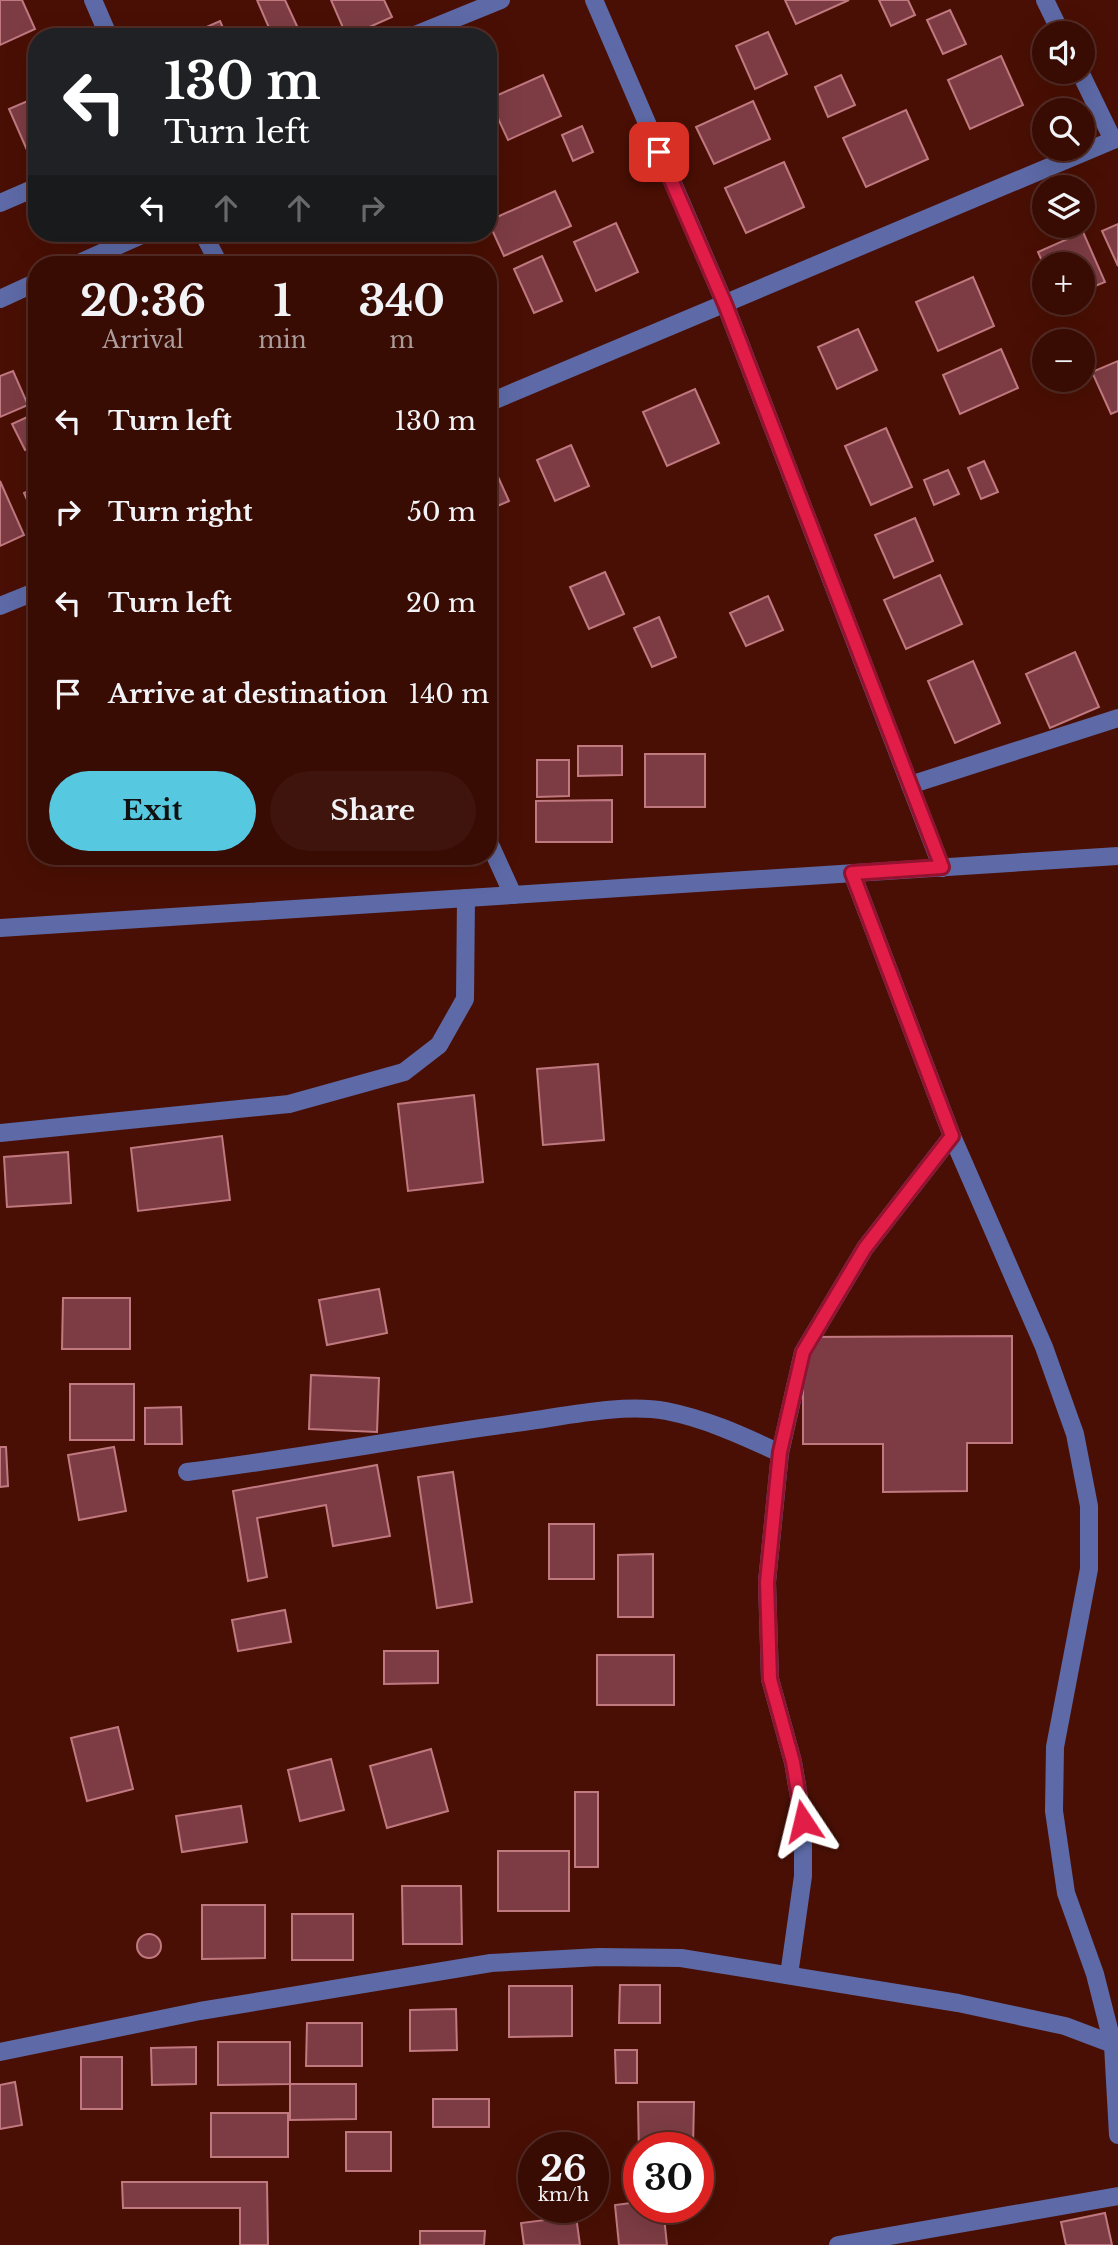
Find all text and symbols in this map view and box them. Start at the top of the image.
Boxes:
map controls [1032,21,1095,392]
button: sound [1032,21,1095,84]
text: 130 m [164,51,321,112]
icon: left [49,56,140,147]
button: search [1032,98,1095,161]
text: Turn left [164,112,310,152]
pin [629,122,689,182]
icon: arrive [640,133,678,171]
button: layers [1032,175,1095,238]
icon: left [134,189,172,227]
icon: ahead [207,189,245,227]
icon: ahead [280,189,318,227]
icon: right [353,189,391,227]
button: + [1032,252,1095,315]
text: 20:36 [80,275,206,327]
text: 1 [273,275,291,327]
text: 340 [359,275,445,327]
text: Arrival [102,326,184,354]
text: min [258,326,307,354]
text: m [389,326,414,354]
button: − [1032,329,1095,392]
icon: left [49,402,87,440]
text: Turn left [108,405,232,437]
text: 130 m [394,405,476,437]
icon: right [49,493,87,531]
text: Turn right [108,496,253,528]
text: 50 m [407,496,476,528]
icon: left [49,584,87,622]
text: Turn left [108,587,232,619]
text: 20 m [406,587,476,619]
icon: arrive [49,675,87,713]
text: Arrive at destination [108,678,388,710]
text: 140 m [409,678,489,710]
button: Exit [49,771,256,851]
button: Share [270,771,476,851]
position arrow [766,1784,840,1858]
speed limit sign: 30 [623,2132,714,2223]
text: 26 [540,2147,587,2190]
text: km/h [538,2184,589,2206]

